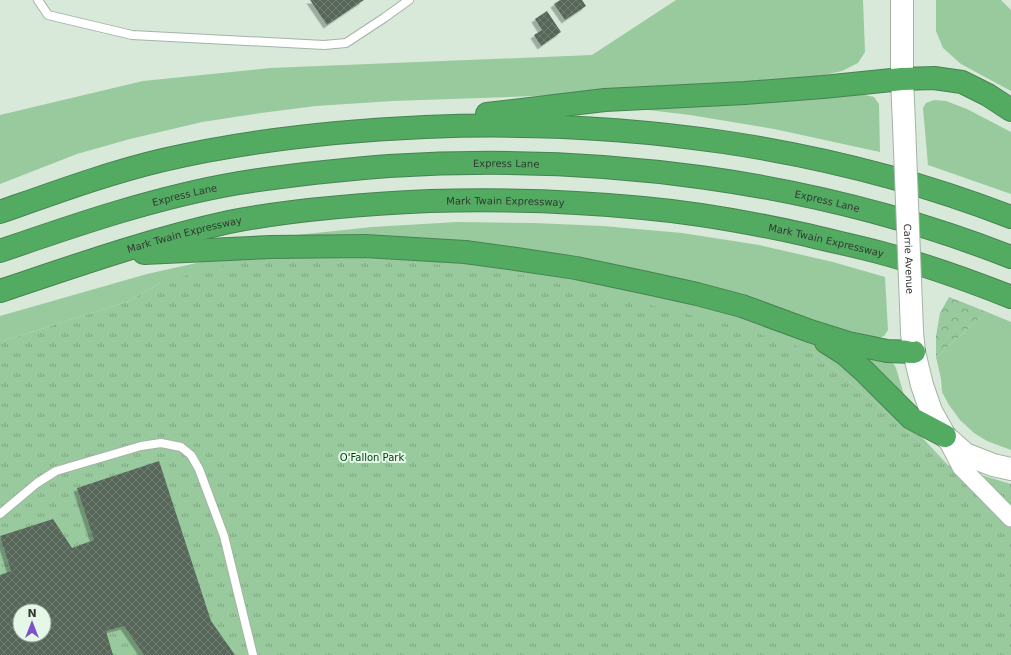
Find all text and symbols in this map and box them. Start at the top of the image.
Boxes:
street label: Express Lane [473,158,540,170]
street label: Express Lane [151,182,218,208]
street label: Express Lane [794,188,861,214]
street label: Mark Twain Expressway [446,195,565,208]
street label: Mark Twain Expressway [126,215,243,255]
street label: Mark Twain Expressway [767,222,885,259]
street label: Carrie Avenue [902,223,916,294]
park label: O'Fallon Park [340,452,404,463]
north arrow [12,603,52,643]
text: N [27,607,37,620]

